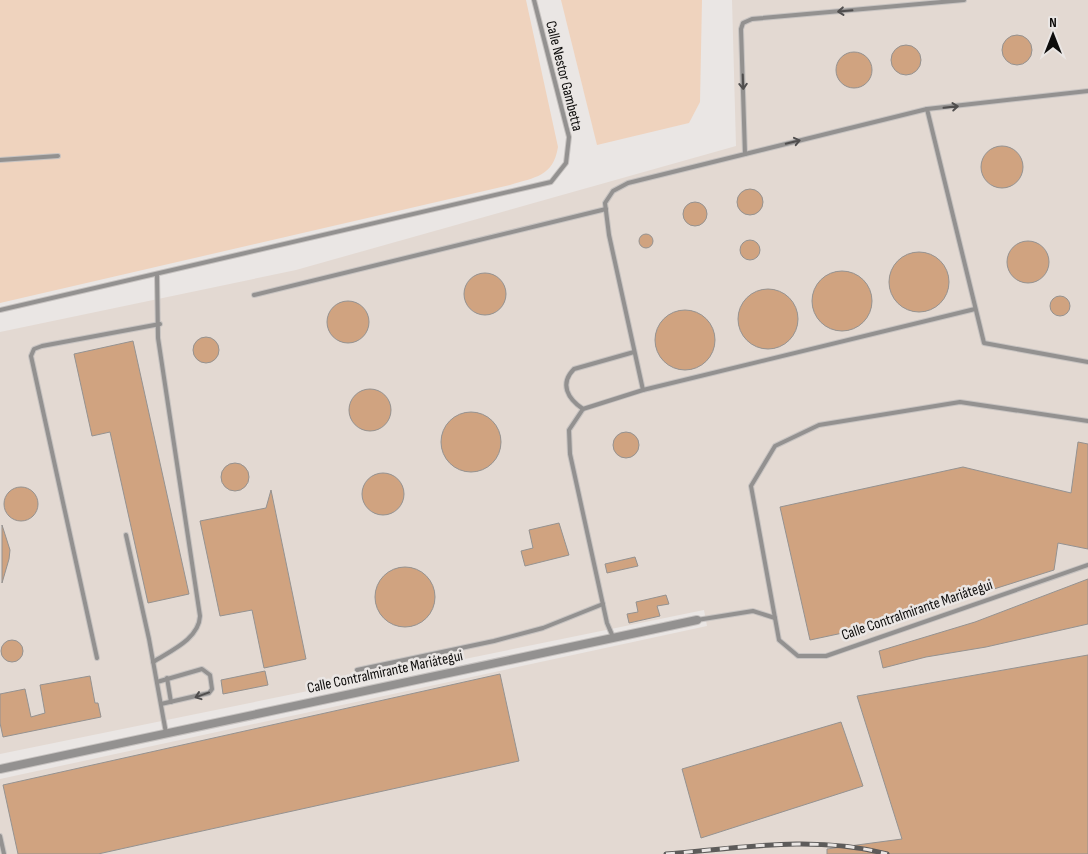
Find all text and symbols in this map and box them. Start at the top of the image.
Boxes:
one-way arrow [838,6,854,16]
north arrow [1028,10,1078,60]
text: N [1049,14,1057,31]
street label: Calle Nestor Gambetta [541,19,587,133]
one-way arrow [738,74,747,90]
one-way arrow [943,102,959,112]
one-way arrow [784,137,800,146]
street label: Calle Contralmirante Mariátegui [839,575,995,645]
street label: Calle Contralmirante Mariátegui [305,646,465,698]
one-way arrow [195,691,210,700]

